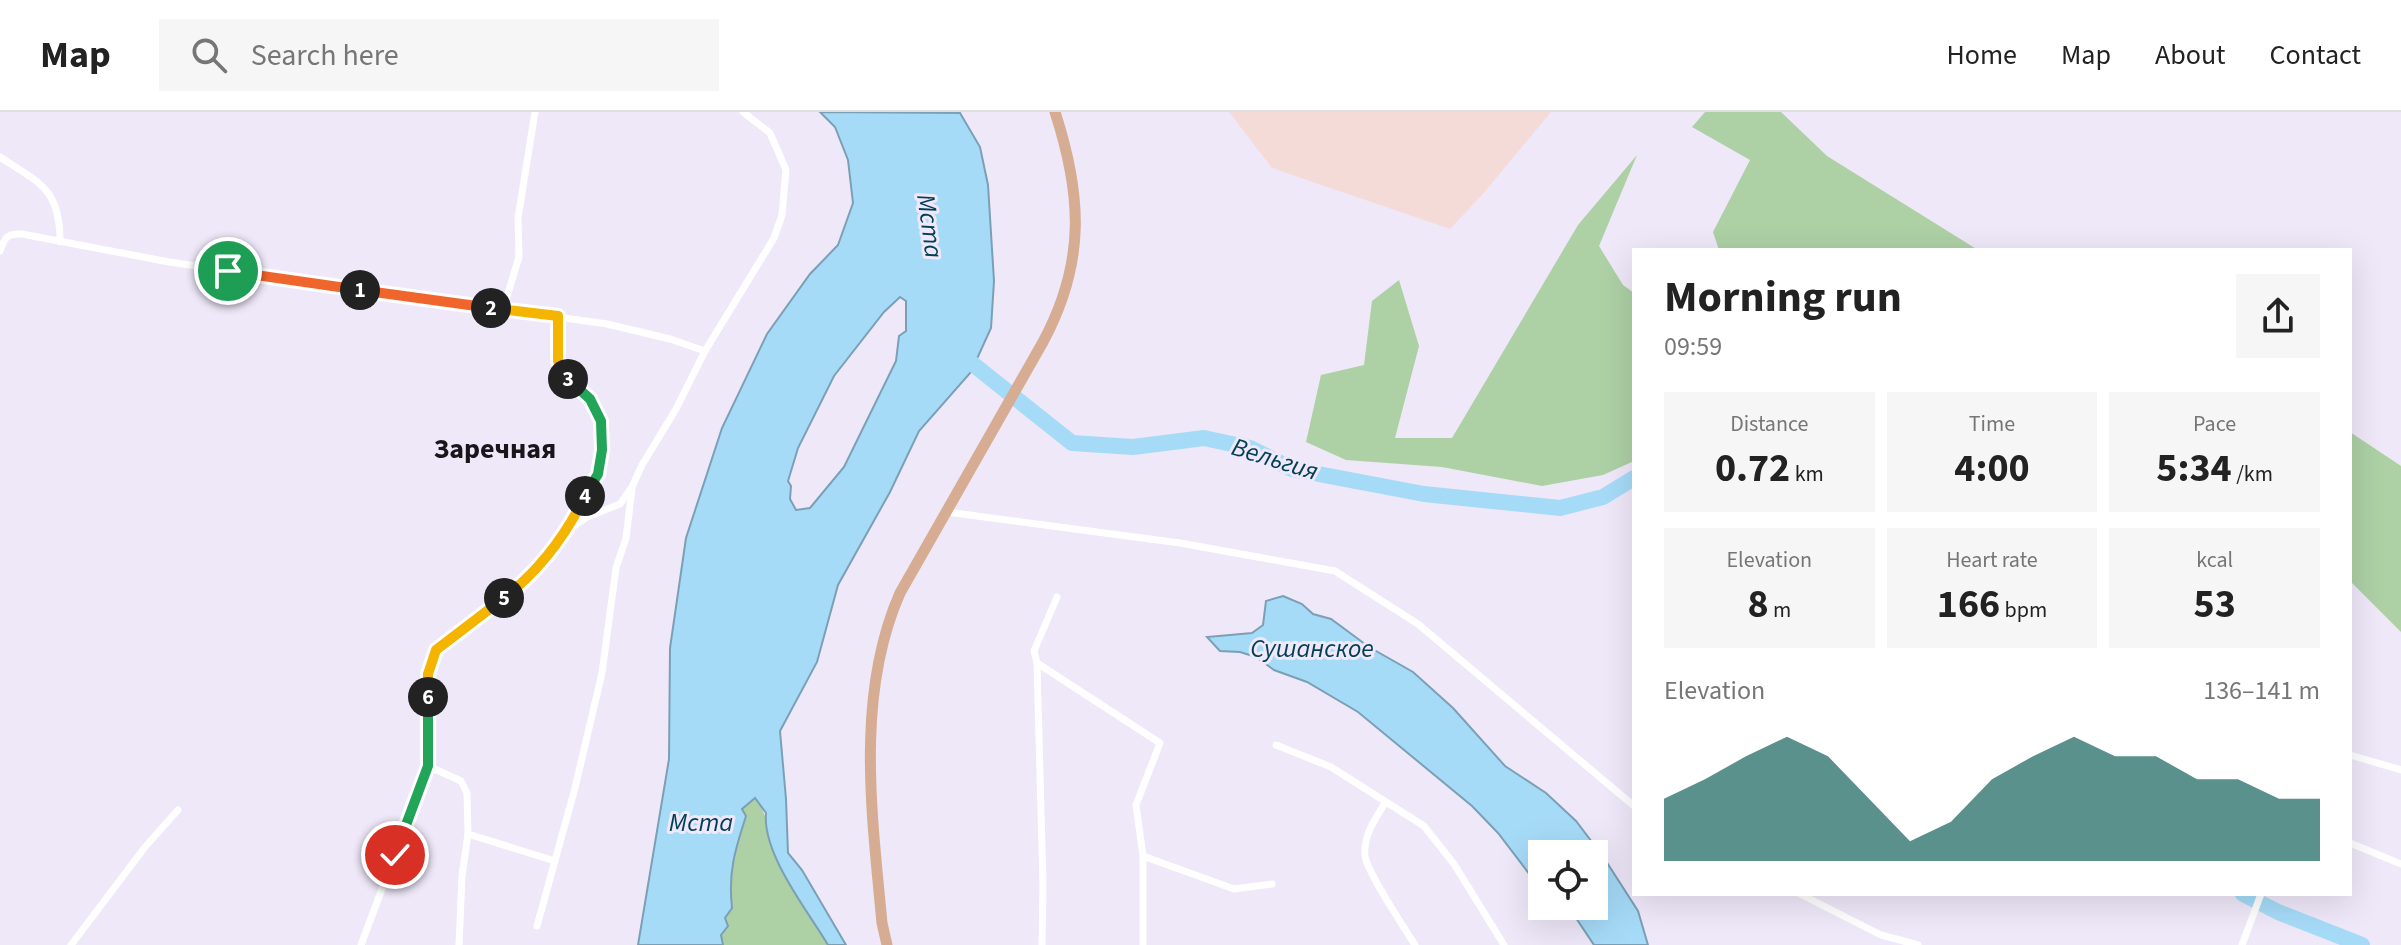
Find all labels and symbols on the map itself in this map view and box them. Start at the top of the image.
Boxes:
water label: Мста [907,192,953,260]
pin [194,237,262,305]
pin: 1 [340,270,380,310]
pin: 2 [471,288,511,328]
pin: 3 [548,359,588,399]
water label: Вельгия [1227,428,1323,490]
district label: Заречная [434,429,556,469]
pin: 4 [565,476,605,516]
pin: 5 [484,578,524,618]
water label: Сушанское [1250,630,1374,667]
pin: 6 [408,677,448,717]
water label: Мста [669,804,733,841]
pin [361,821,429,889]

